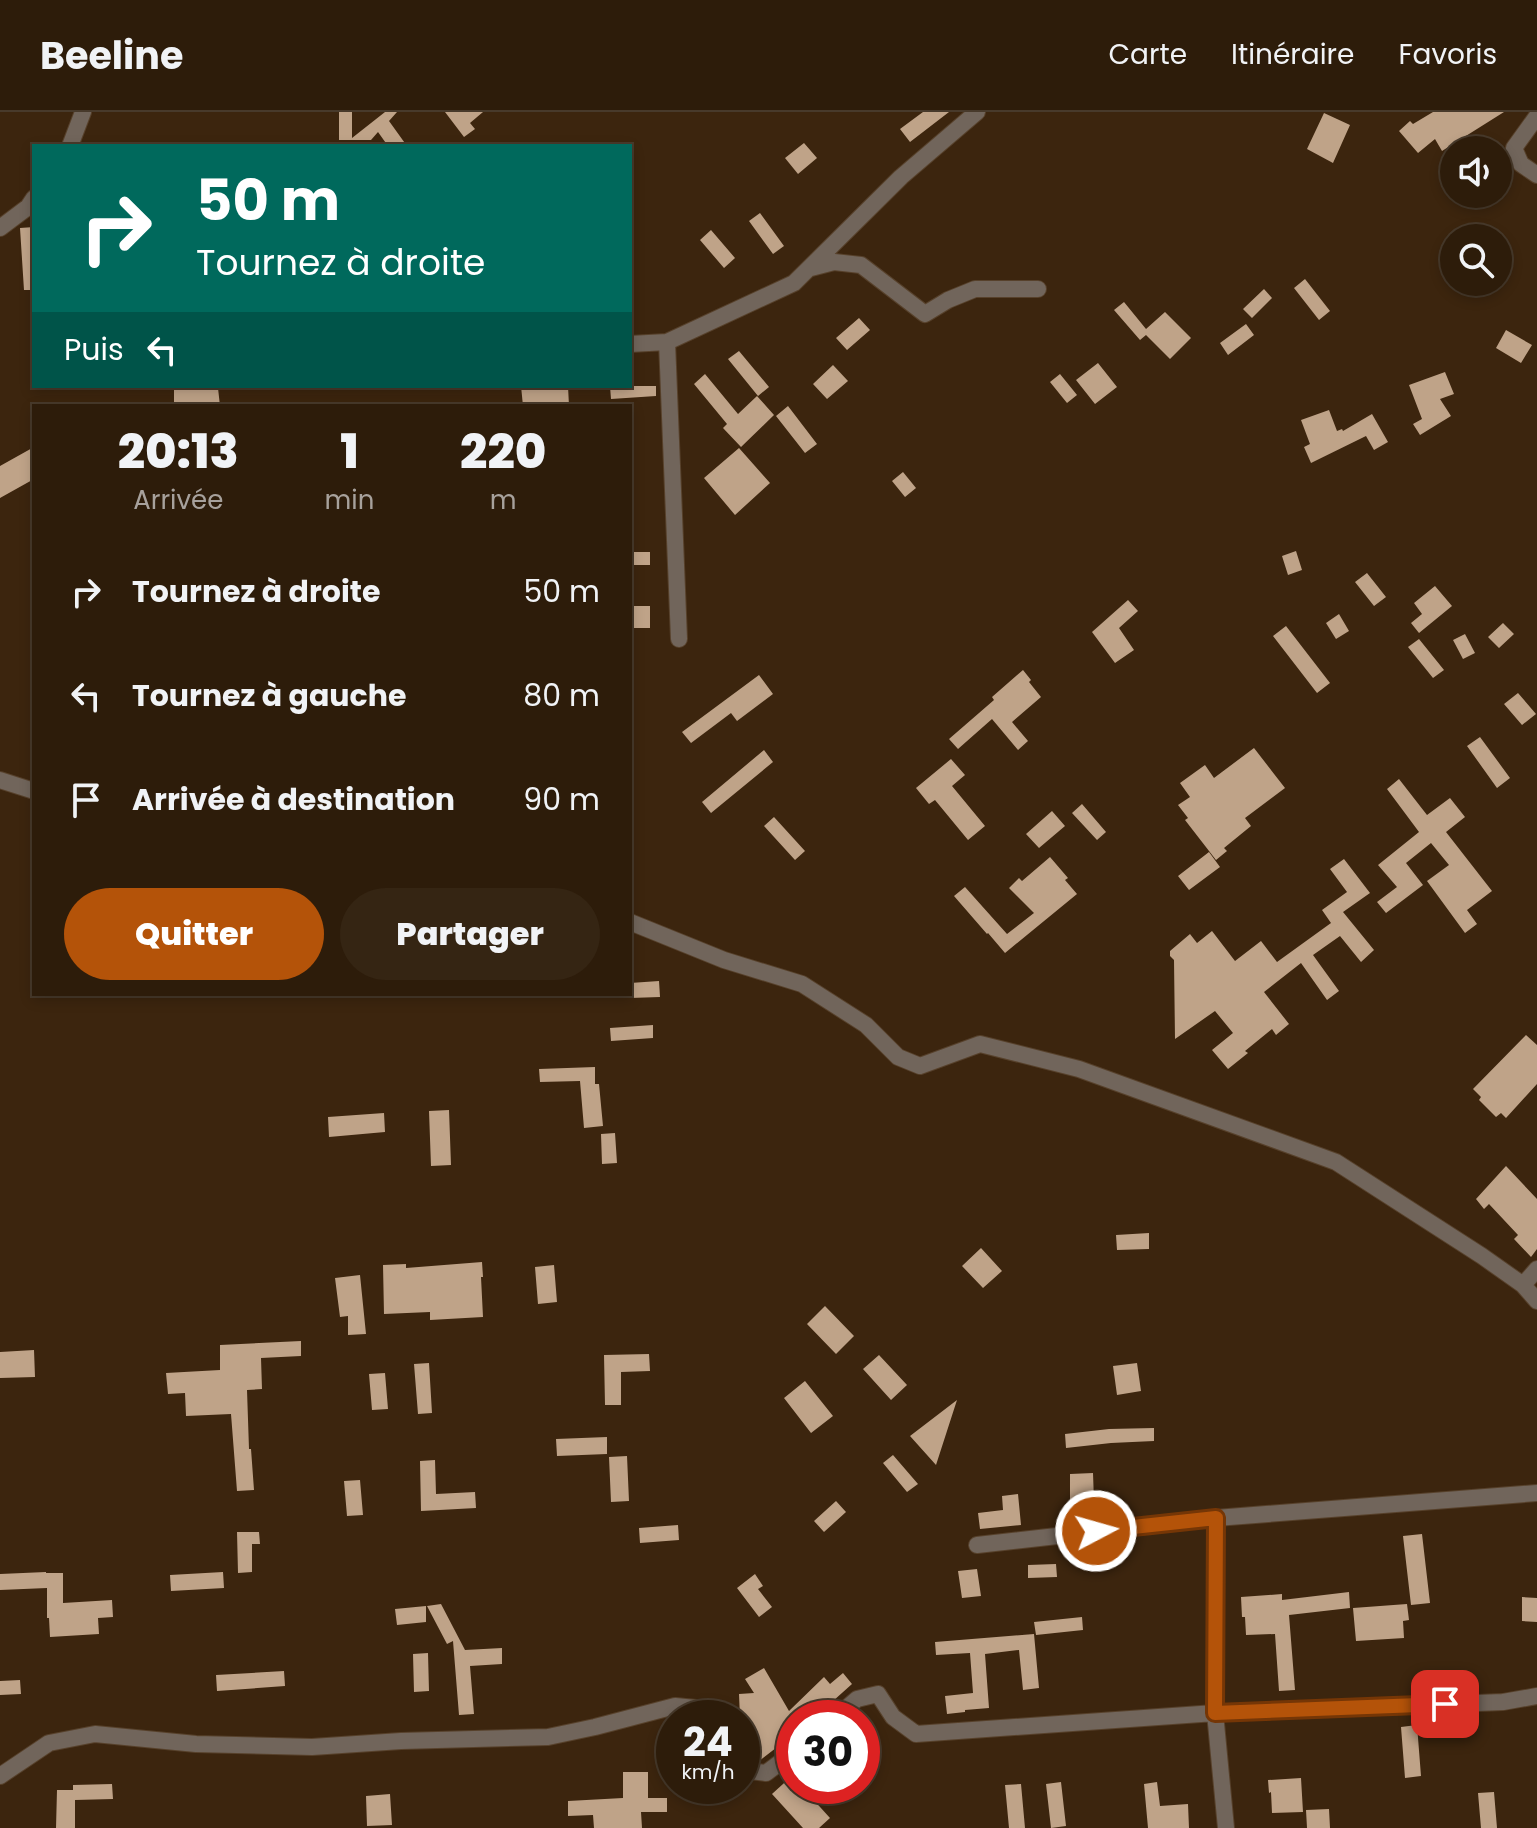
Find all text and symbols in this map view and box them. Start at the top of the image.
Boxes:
text: Beeline [40,29,183,82]
text: Carte [1109,35,1187,74]
text: Itinéraire [1231,35,1354,74]
text: Favoris [1398,35,1497,74]
map controls [1440,136,1512,296]
button: sound [1440,136,1512,208]
text: 50 m [196,161,340,240]
icon: right [64,176,168,280]
button: search [1440,224,1512,296]
text: Tournez à droite [196,237,485,288]
text: Puis [64,328,124,371]
icon: left [140,328,184,372]
text: 20:13 [118,418,239,485]
text: 1 [340,418,359,485]
text: 220 [460,418,546,485]
text: Arrivée [133,482,223,518]
text: min [325,482,374,518]
text: m [490,482,517,518]
icon: right [64,570,108,614]
text: Tournez à droite [132,570,380,613]
text: 50 m [523,570,600,613]
icon: left [64,674,108,718]
text: Tournez à gauche [132,674,406,717]
text: 80 m [523,674,600,717]
icon: arrive [64,778,108,822]
text: Arrivée à destination [132,778,455,821]
text: 90 m [523,778,600,821]
button: Quitter [64,888,324,980]
button: Partager [340,888,600,980]
position arrow [1054,1489,1138,1573]
pin [1411,1670,1479,1738]
icon: arrive [1423,1682,1467,1726]
speed limit sign: 30 [776,1700,880,1804]
text: 24 [683,1714,733,1770]
text: km/h [681,1758,735,1786]

